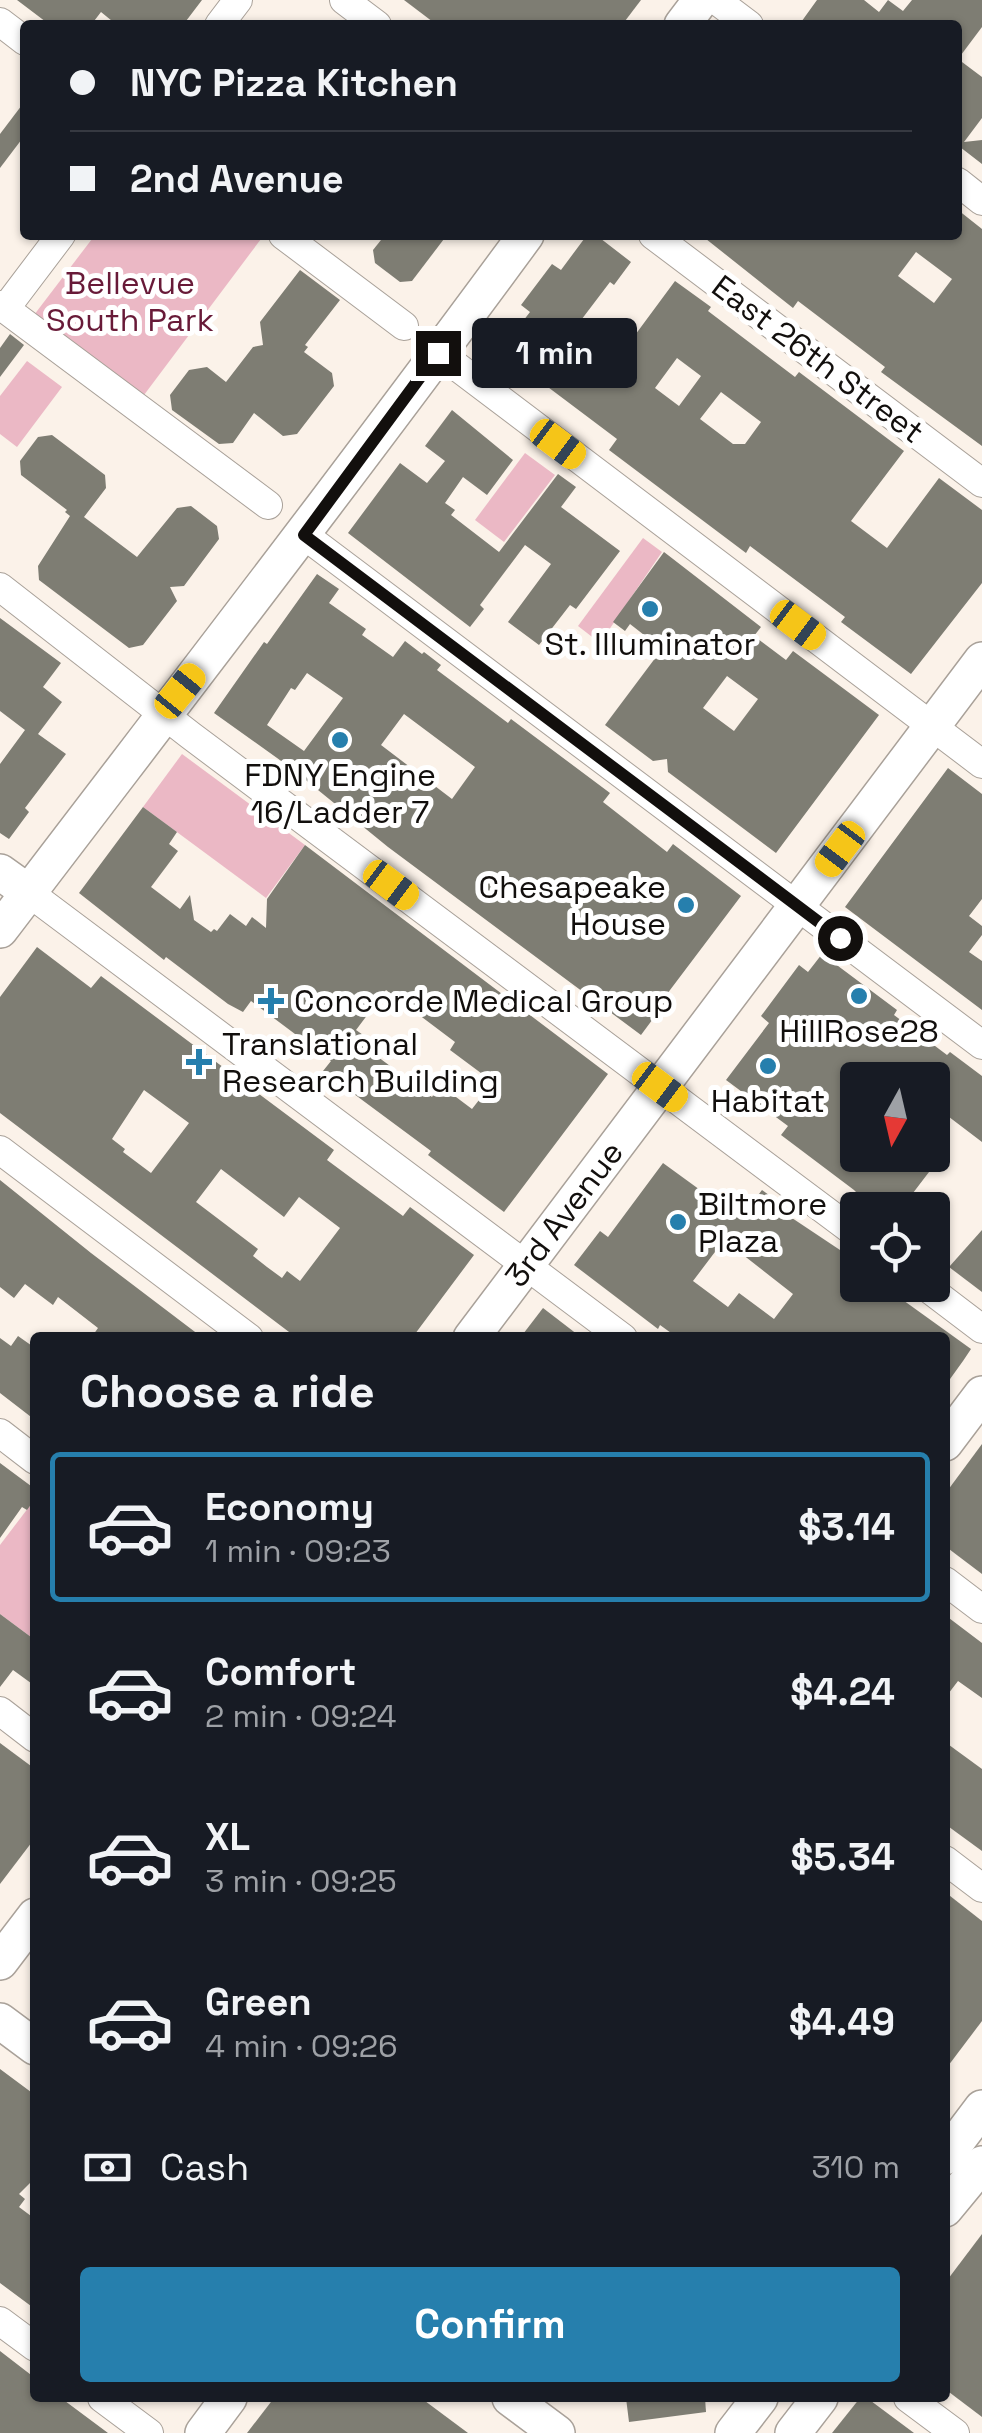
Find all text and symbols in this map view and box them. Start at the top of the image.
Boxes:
text: NYC Pizza Kitchen [130,59,458,107]
text: 2nd Avenue [130,155,344,203]
park label: Bellevue South Park [46,263,214,340]
street label: East 26th Street [704,266,932,452]
callout: 1 min [473,318,638,388]
route end [416,331,461,376]
text: 1 min [515,333,594,373]
car [525,414,591,474]
car [765,595,831,655]
marker: St. Illuminator [639,598,661,620]
place label: St. Illuminator [544,624,756,664]
car [149,658,211,724]
marker: FDNY Engine 16/Ladder 7 [329,729,351,751]
place label: FDNY Engine 16/Ladder 7 [244,755,436,832]
car [810,816,870,882]
car [358,855,424,915]
place label: Chesapeake House [478,867,666,944]
marker: Chesapeake House [675,894,697,916]
route start [818,916,863,961]
place label: Concorde Medical Group [294,981,673,1021]
marker: HillRose28 [848,985,870,1007]
marker: Concorde Medical Group [258,988,284,1014]
place label: HillRose28 [779,1011,939,1051]
place label: Translational Research Building [222,1024,499,1101]
marker: Translational Research Building [186,1049,212,1075]
marker: Habitat [757,1055,779,1077]
car [627,1057,693,1117]
north arrow [840,1062,950,1172]
map controls [840,1062,950,1302]
place label: Habitat [711,1081,825,1121]
street label: 3rd Avenue [496,1133,632,1295]
place label: Biltmore Plaza [698,1184,827,1261]
button: locate [840,1192,950,1302]
marker: Biltmore Plaza [667,1211,689,1233]
text: Choose a ride [80,1363,375,1420]
icon: car [85,1482,175,1572]
text: Economy [205,1483,374,1531]
text: $3.14 [798,1503,895,1551]
text: 1 min · 09:23 [205,1531,391,1571]
icon: car [85,1647,175,1737]
text: Comfort [205,1648,356,1696]
text: $4.24 [790,1668,895,1716]
text: 2 min · 09:24 [205,1696,396,1736]
icon: car [85,1812,175,1902]
text: XL [205,1813,250,1861]
text: $5.34 [791,1833,895,1881]
text: 3 min · 09:25 [205,1861,397,1901]
icon: car [85,1977,175,2067]
text: Green [205,1978,312,2026]
text: $4.49 [789,1998,895,2046]
text: 4 min · 09:26 [205,2026,398,2066]
icon: cash [80,2140,135,2195]
text: Cash [160,2143,249,2191]
text: 310 m [812,2147,900,2187]
button: Confirm [80,2267,900,2382]

